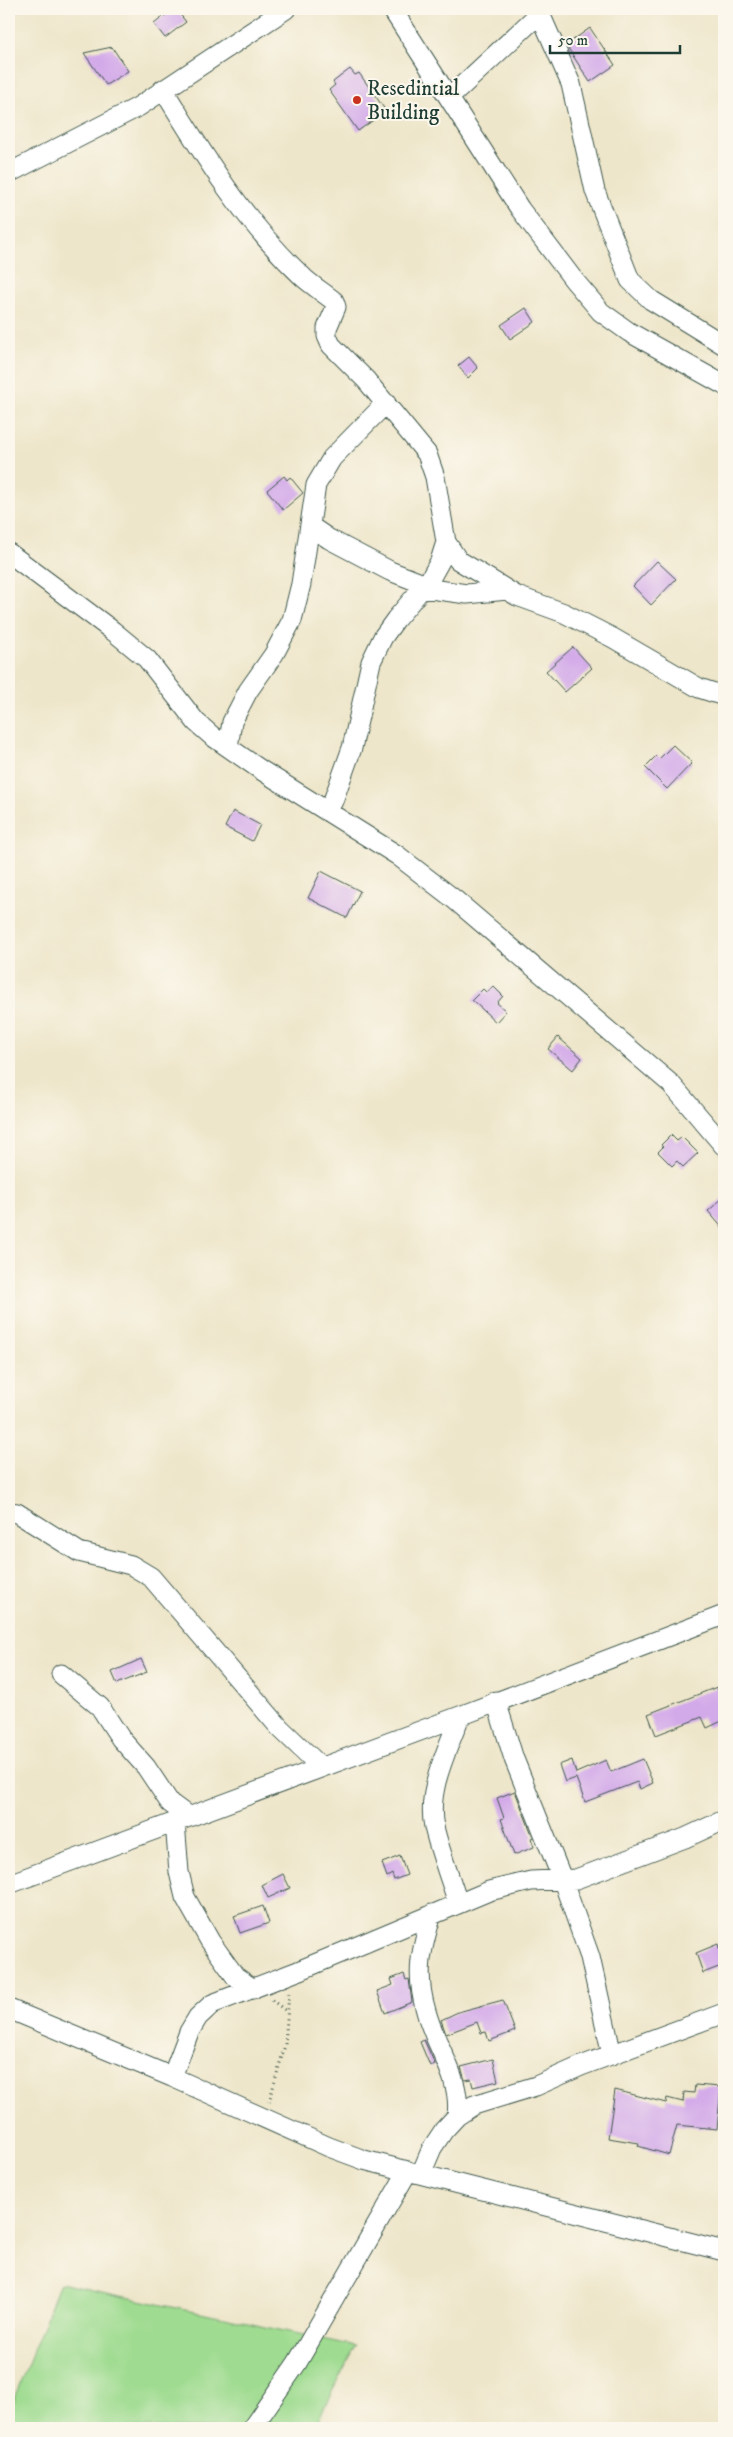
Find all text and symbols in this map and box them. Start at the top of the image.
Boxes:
scale bar [550,22,680,54]
text: 50 m [558,31,588,50]
place label: Resedintial Building [367,76,460,126]
marker: Resedintial Building [351,94,363,106]

